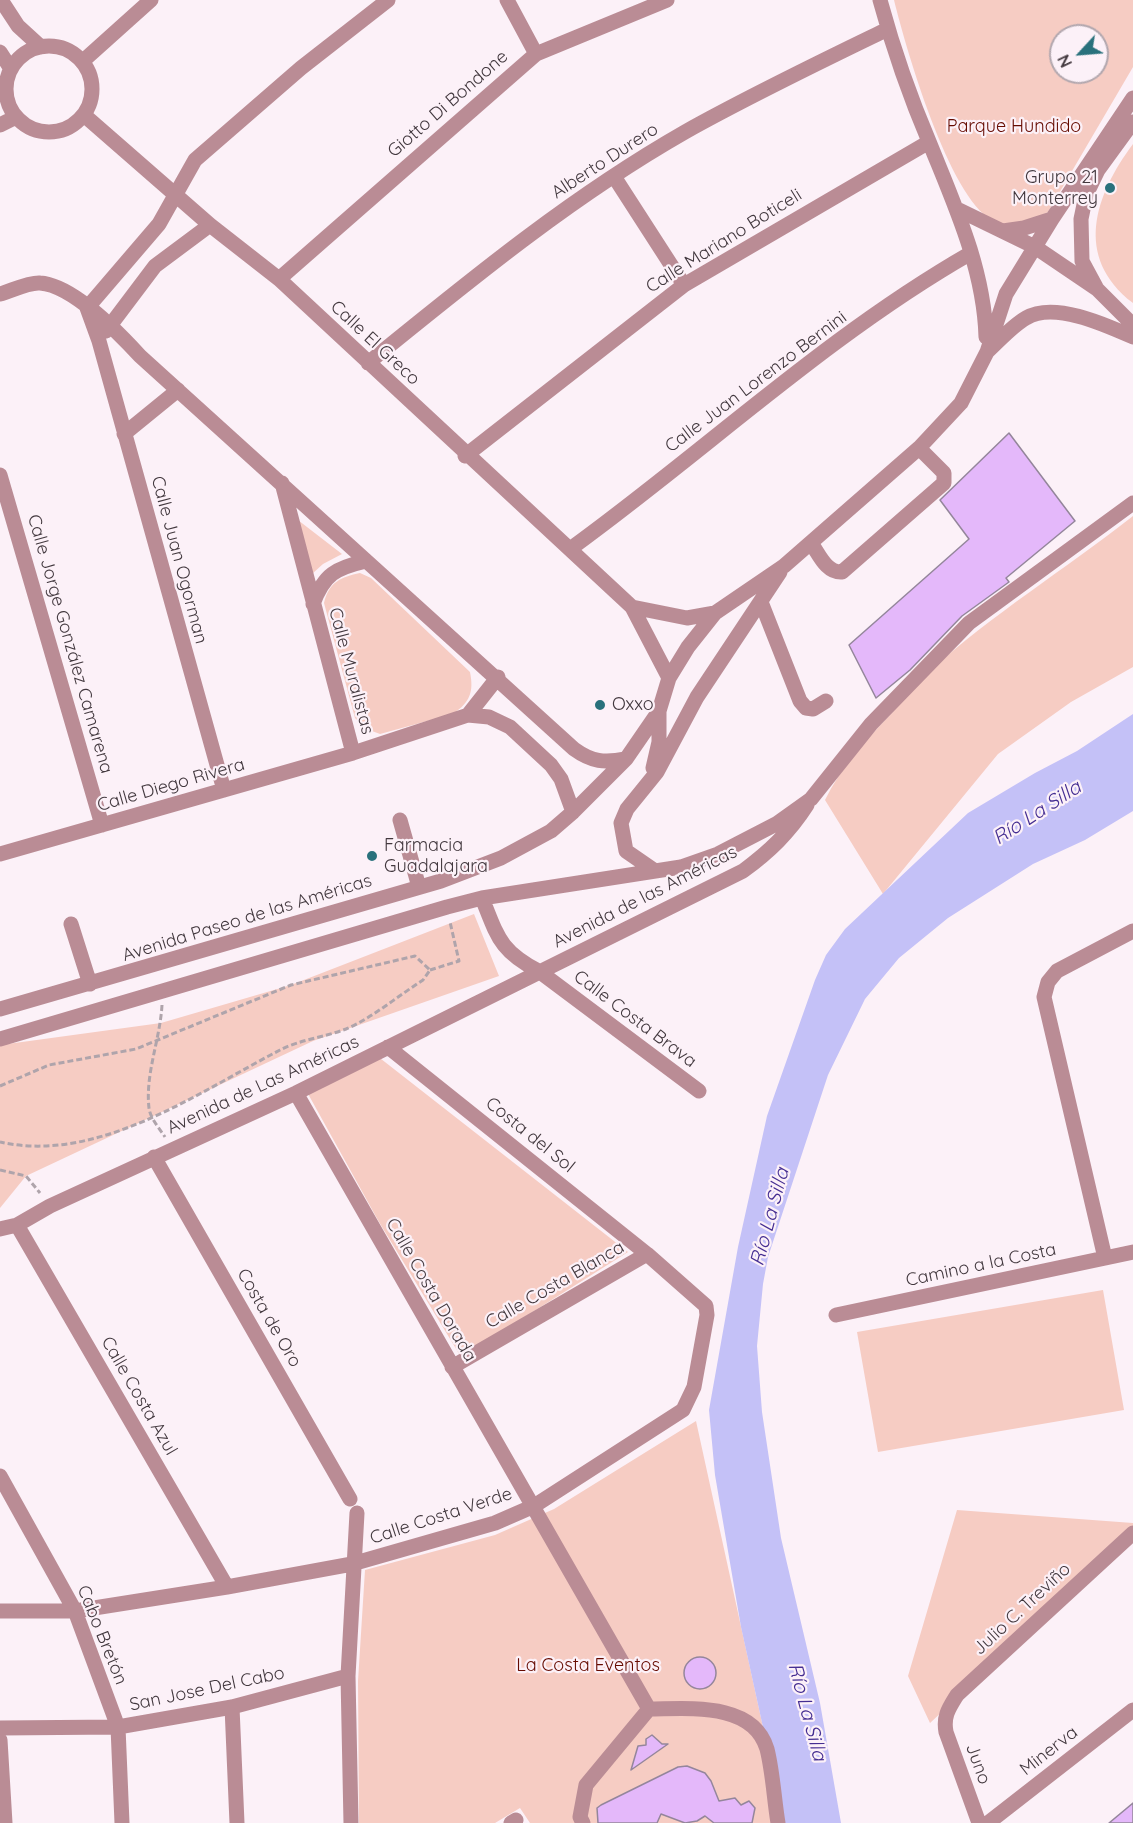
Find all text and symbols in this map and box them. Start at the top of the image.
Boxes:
north arrow [1049,24,1109,84]
street label: Giotto Di Bondone [383,46,513,162]
text: N [1053,51,1076,71]
park label: Parque Hundido [947,116,1081,138]
street label: Alberto Durero [548,118,662,204]
place label: Grupo 21 Monterrey [1012,167,1098,210]
marker: Grupo 21 Monterrey [1103,181,1117,195]
street label: Calle Mariano Boticeli [642,184,806,298]
street label: Calle El Greco [326,296,424,390]
street label: Calle Juan Lorenzo Bernini [661,307,851,457]
street label: Calle Juan Ogorman [146,474,212,646]
street label: Calle Jorge González Camarena [23,512,117,776]
street label: Calle Muralistas [324,605,378,737]
place label: Oxxo [612,694,654,716]
marker: Oxxo [593,698,607,712]
street label: Calle Diego Rivera [95,754,247,816]
water label: Río La Silla [988,776,1086,850]
place label: Farmacia Guadalajara [384,835,488,878]
street label: Avenida de las Américas [549,841,741,953]
marker: Farmacia Guadalajara [365,849,379,863]
street label: Avenida Paseo de las Américas [120,870,374,966]
street label: Calle Costa Brava [569,966,701,1072]
street label: Avenida de Las Américas [164,1031,362,1139]
street label: Costa del Sol [481,1093,579,1177]
water label: Río La Silla [745,1165,795,1269]
street label: Calle Costa Dorada [381,1214,481,1366]
street label: Calle Costa Blanca [482,1237,628,1333]
street label: Camino a la Costa [904,1239,1058,1291]
street label: Costa de Oro [232,1265,306,1371]
street label: Calle Costa Azul [96,1333,182,1459]
street label: Calle Costa Verde [367,1483,515,1549]
street label: Julio C. Treviño [969,1558,1075,1660]
street label: Cabo Bretón [72,1582,132,1688]
park label: La Costa Eventos [516,1655,660,1677]
water label: Río La Silla [782,1660,832,1764]
street label: San Jose Del Cabo [128,1662,286,1716]
street label: Minerva [1016,1722,1082,1780]
street label: Juno [961,1741,995,1787]

